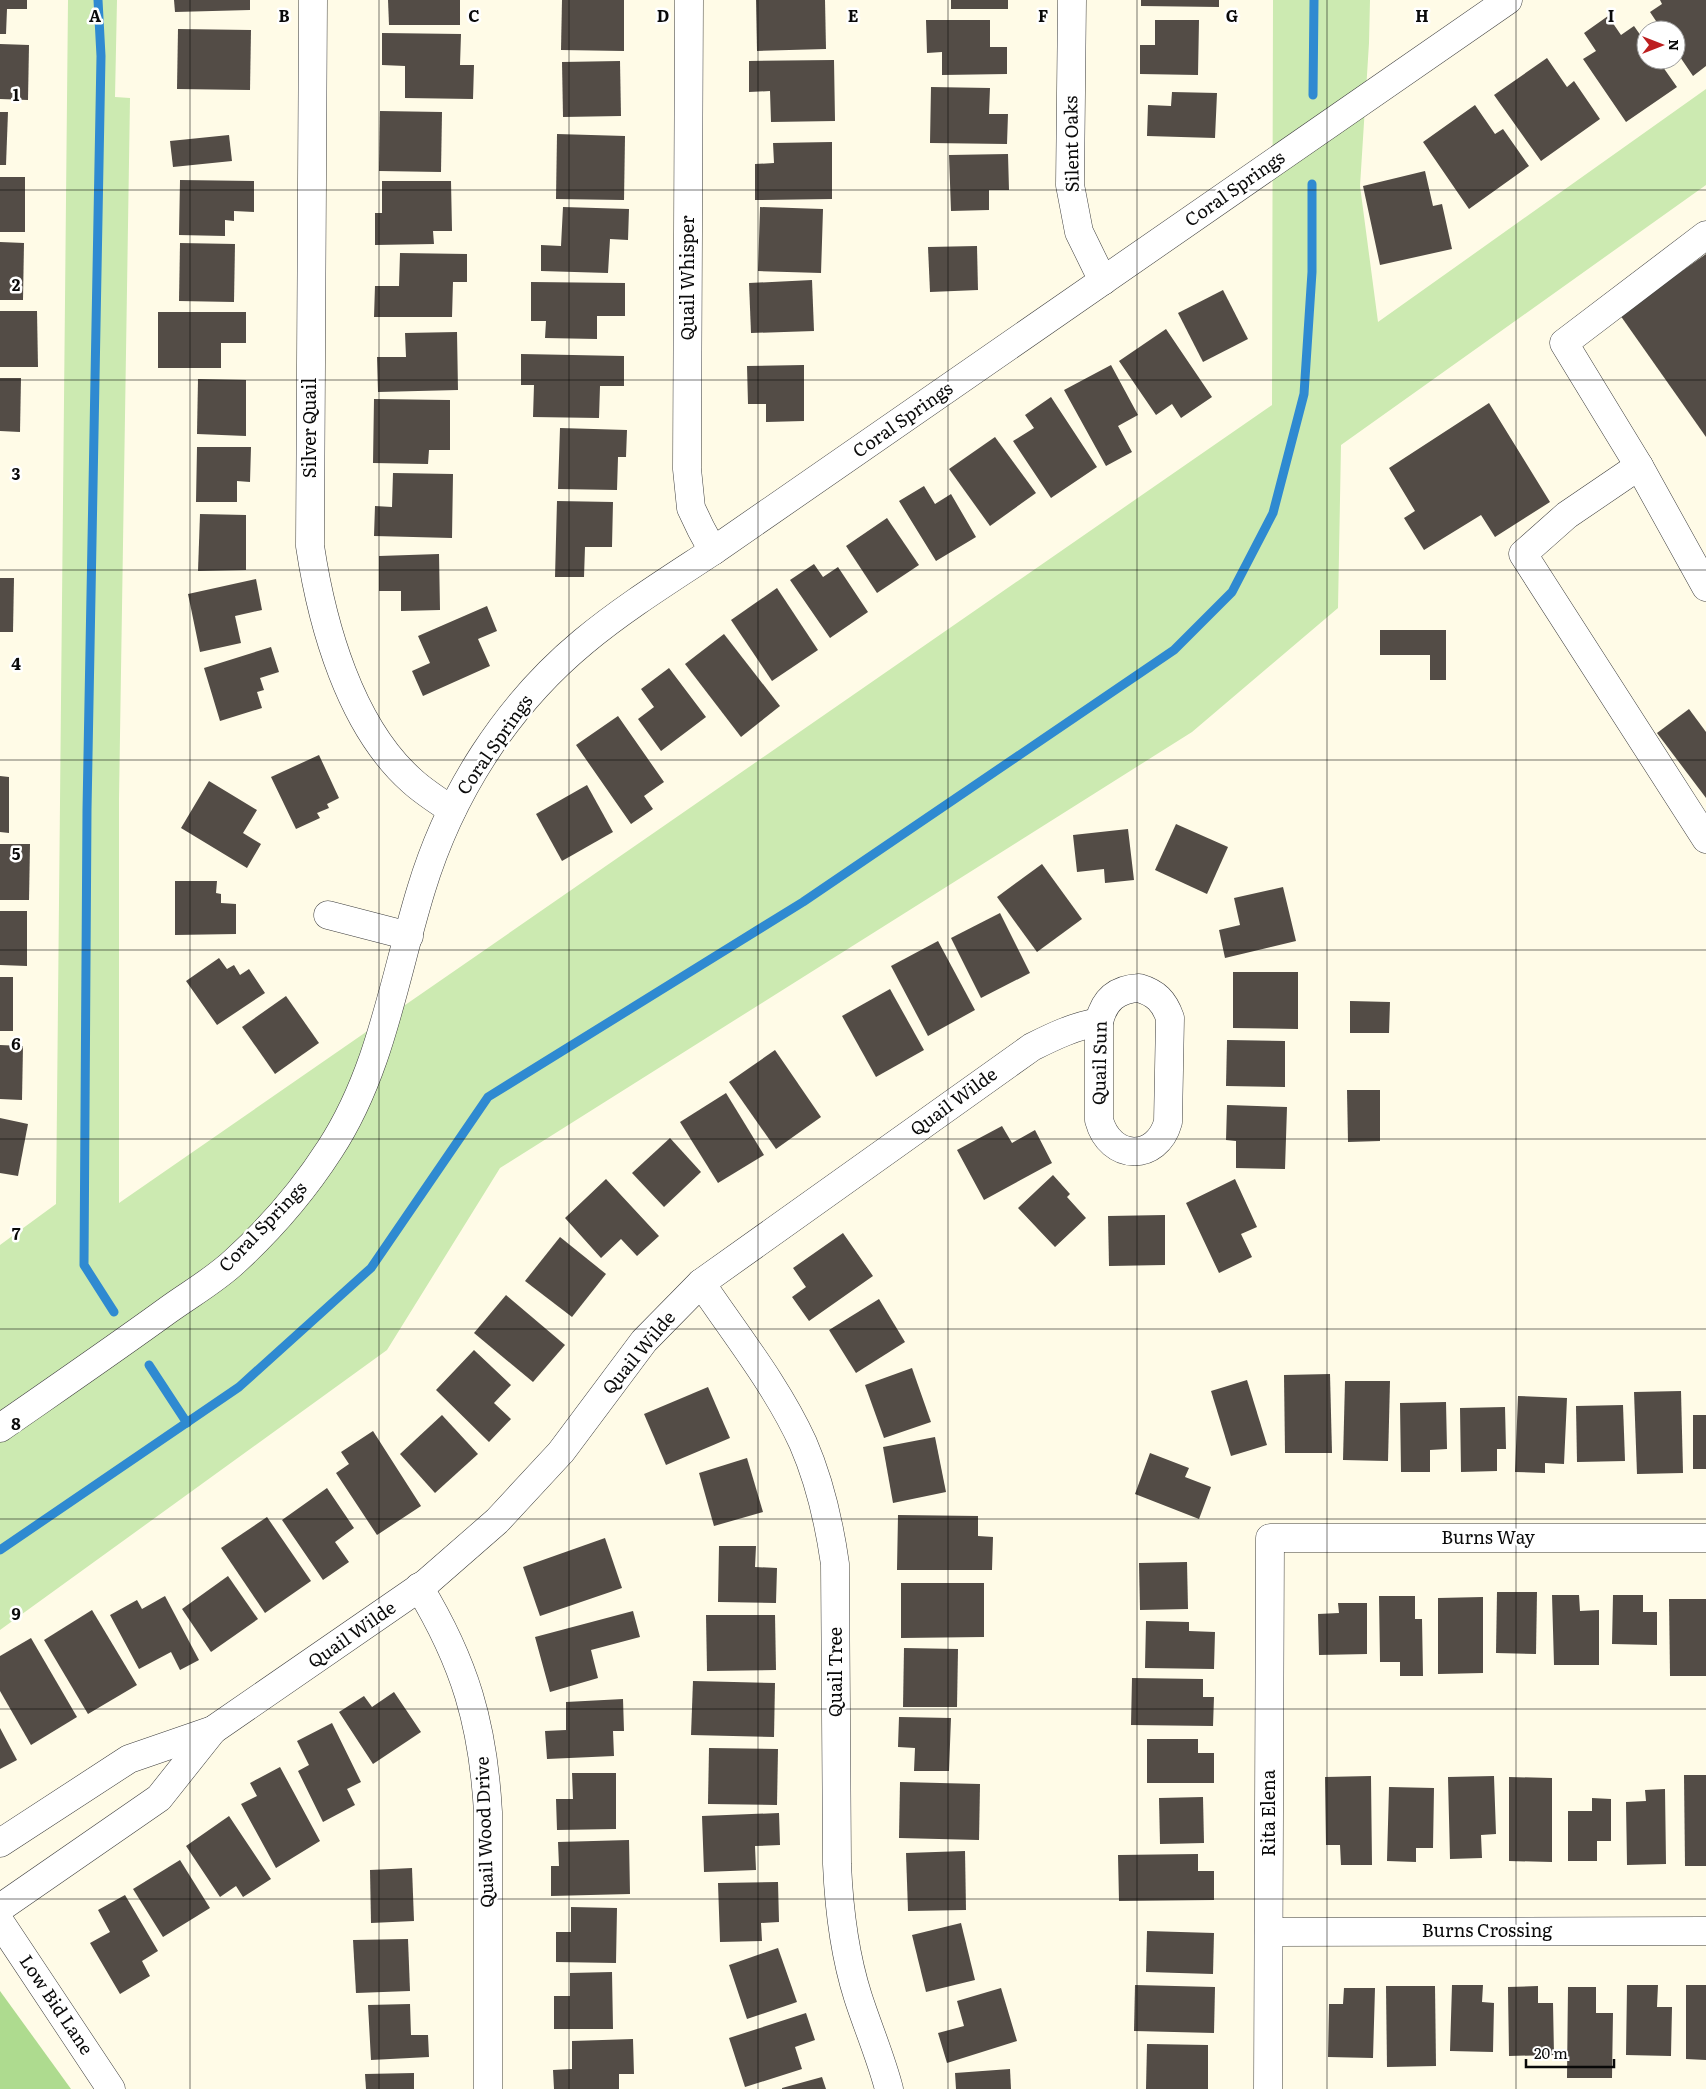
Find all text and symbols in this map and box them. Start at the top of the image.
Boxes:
text: A [89,3,101,27]
text: B [278,3,290,27]
text: C [468,3,480,27]
text: D [657,3,669,27]
text: E [848,3,859,27]
text: F [1038,3,1048,27]
text: G [1226,3,1238,27]
text: H [1415,3,1429,27]
text: I [1608,3,1614,27]
north arrow [1636,20,1686,70]
text: N [1665,39,1685,51]
text: 1 [13,82,20,106]
street label: Silent Oaks [1056,96,1085,193]
street label: Coral Springs [1179,143,1290,232]
street label: Quail Whisper [673,215,700,340]
text: 2 [12,272,21,296]
street label: Coral Springs [847,374,958,463]
street label: Silver Quail [295,378,322,478]
text: 3 [12,461,21,485]
text: 4 [11,651,21,675]
street label: Coral Springs [449,689,538,800]
text: 5 [12,841,21,865]
street label: Quail Sun [1084,1021,1113,1105]
text: 6 [11,1031,21,1055]
street label: Quail Wilde [904,1060,1002,1142]
street label: Coral Springs [212,1175,312,1277]
text: 7 [12,1221,21,1245]
street label: Quail Wilde [595,1304,681,1400]
text: 8 [11,1411,21,1435]
street label: Burns Way [1441,1523,1536,1550]
street label: Quail Wilde [302,1594,401,1674]
text: 9 [11,1601,21,1625]
street label: Quail Tree [821,1627,848,1717]
street label: Quail Wood Drive [467,1756,500,1908]
street label: Rita Elena [1254,1769,1281,1856]
street label: Burns Crossing [1422,1916,1553,1943]
street label: Low Bid Lane [14,1949,101,2060]
scale bar [1526,2036,1614,2068]
text: 20 m [1534,2041,1568,2064]

